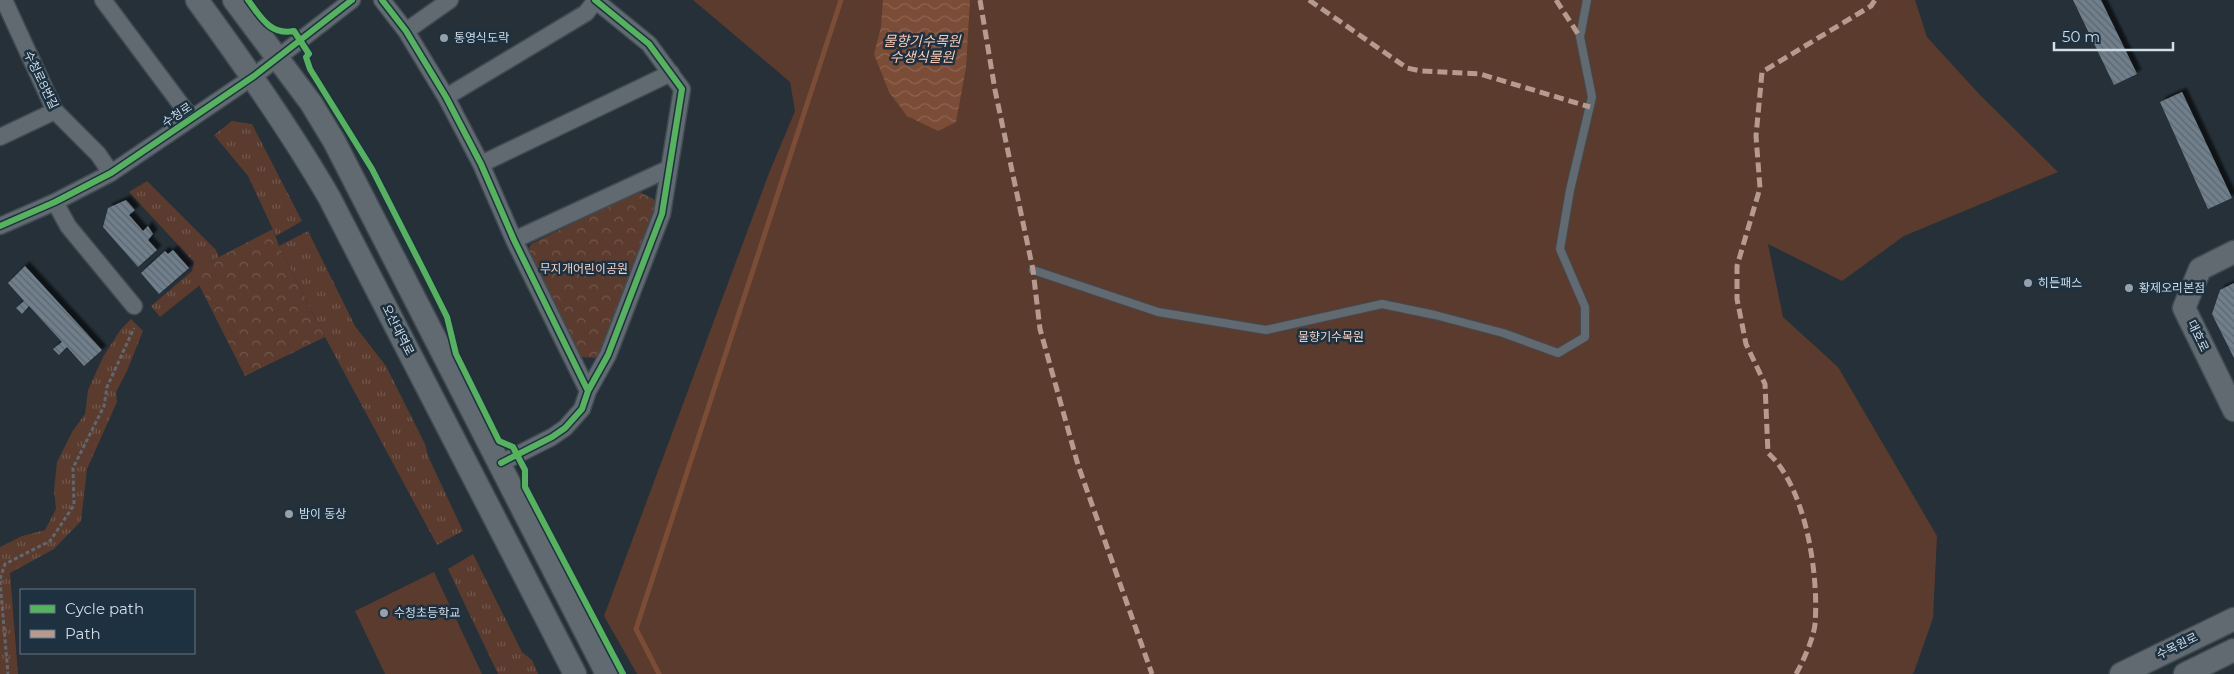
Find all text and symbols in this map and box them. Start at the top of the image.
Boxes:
scale bar [2054,20,2173,52]
text: 50 m [2062,27,2100,46]
place label: 통영식도락 [454,30,509,45]
marker: 통영식도락 [438,32,450,44]
water label: 물향기수목원 수생식물원 [883,32,962,66]
street label: 수청로8번길 [21,48,62,111]
street label: 수청로 [159,99,195,130]
park label: 무지개어린이공원 [540,261,628,276]
place label: 히든패스 [2038,275,2082,290]
marker: 히든패스 [2022,277,2034,289]
place label: 황제오리본점 [2139,280,2205,295]
marker: 황제오리본점 [2123,282,2135,294]
street label: 오산대역로 [379,302,418,358]
street label: 대호로 [2184,318,2212,354]
park label: 물향기수목원 [1298,329,1364,344]
place label: 밤이 동상 [299,506,346,521]
marker: 밤이 동상 [283,508,295,520]
legend [20,589,195,654]
text: Cycle path [65,599,144,618]
place label: 수청초등학교 [394,605,460,620]
marker: 수청초등학교 [378,607,390,619]
text: Path [65,624,101,643]
street label: 수목원로 [2154,629,2200,662]

